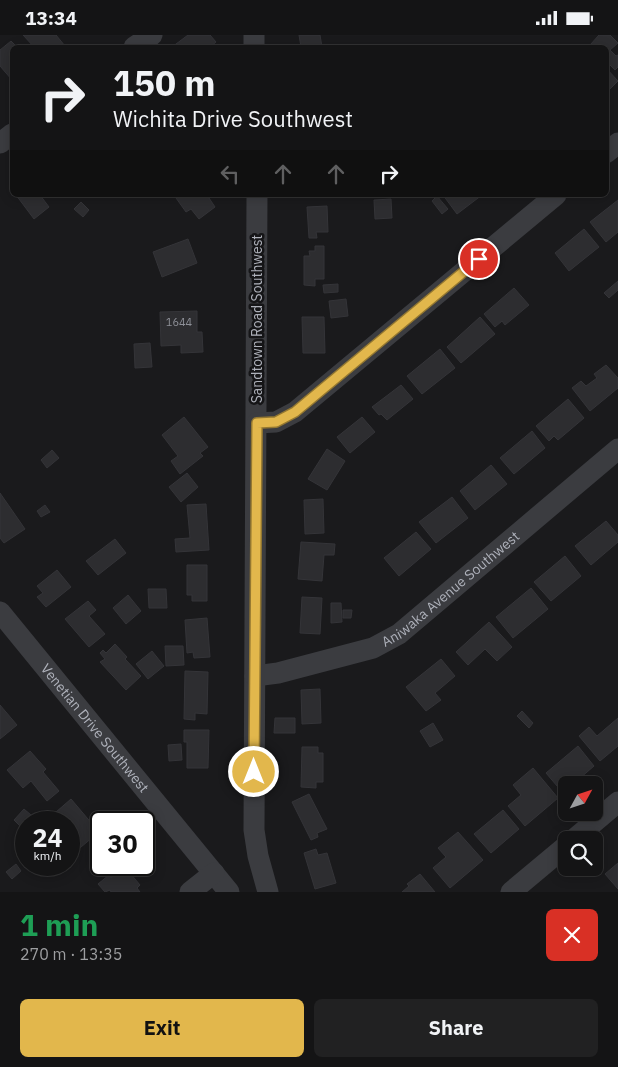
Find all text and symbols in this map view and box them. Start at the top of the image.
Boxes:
text: 13:34 [25,6,77,30]
text: 150 m [113,60,216,106]
icon: right [30,65,95,130]
text: Wichita Drive Southwest [113,104,353,133]
icon: left [216,160,244,188]
icon: ahead [269,160,297,188]
icon: ahead [322,160,350,188]
icon: right [375,160,403,188]
street label: Sandtown Road Southwest [248,235,266,403]
pin [458,238,500,280]
icon: arrive [465,245,493,273]
house number: 1644 [166,315,193,329]
street label: Aniwaka Avenue Southwest [378,527,523,651]
street label: Venetian Drive Southwest [37,660,153,796]
position arrow [227,745,279,797]
north arrow [558,776,602,821]
map controls [558,776,603,876]
speed limit sign: 30 [90,811,155,876]
text: 24 [32,821,63,854]
button: search [558,831,603,876]
text: km/h [33,848,62,863]
text: 1 min [20,905,98,944]
button: close [546,909,598,961]
text: 270 m · 13:35 [20,944,122,964]
button: Exit [20,999,304,1057]
button: Share [314,999,598,1057]

